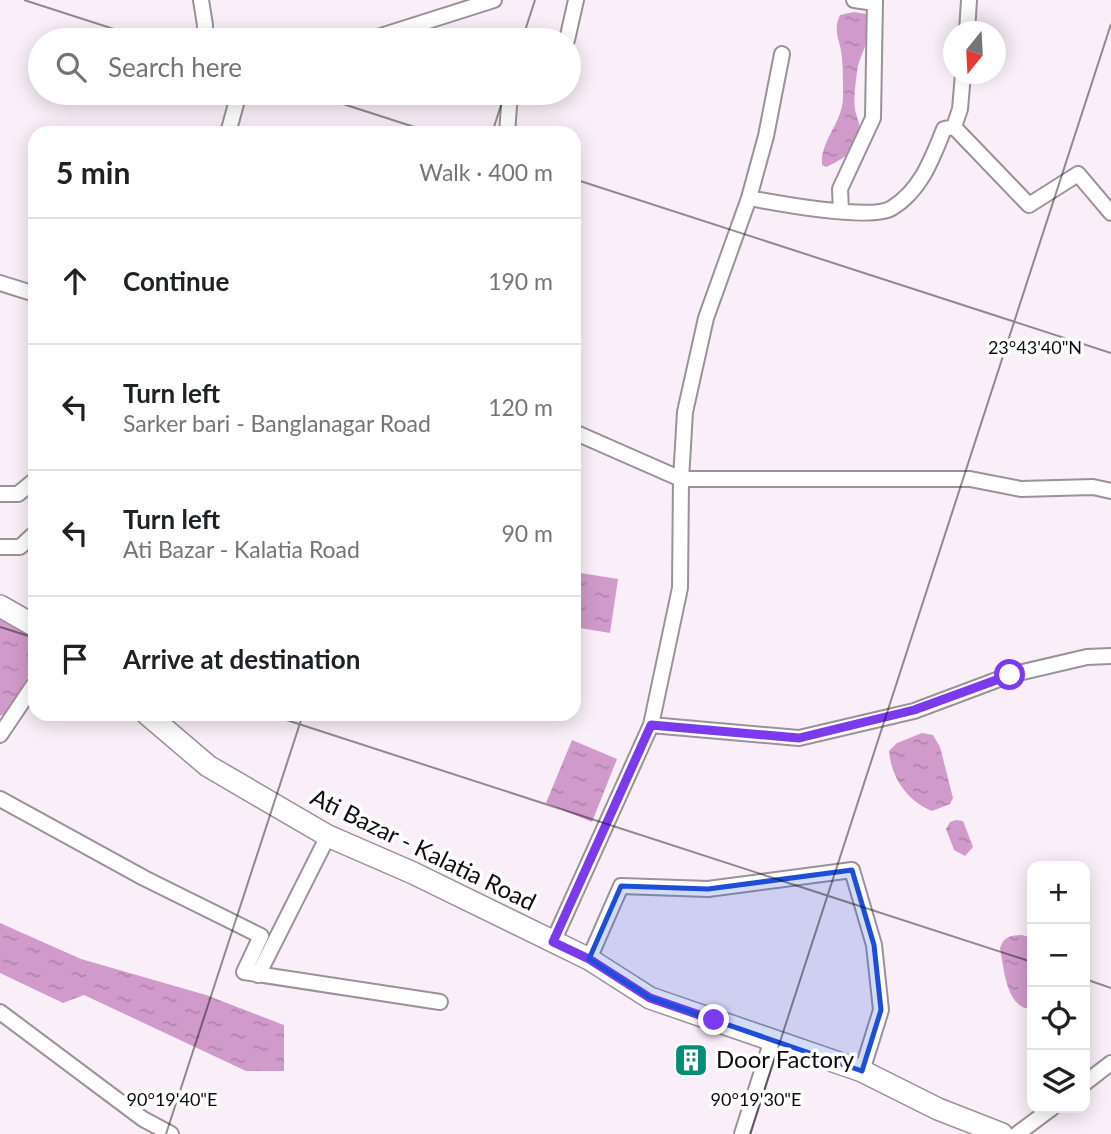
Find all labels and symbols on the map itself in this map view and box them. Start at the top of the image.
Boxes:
north arrow [943,21,1006,84]
text: 23°43'40"N [988,336,1082,358]
route start [994,659,1025,690]
street label: Ati Bazar - Kalatia Road [306,781,541,916]
route end [698,1004,729,1035]
building icon: Door Factory [672,1041,710,1079]
place label: Door Factory [716,1044,855,1073]
text: 90°19'40"E [127,1088,217,1110]
text: 90°19'30"E [711,1088,801,1110]

